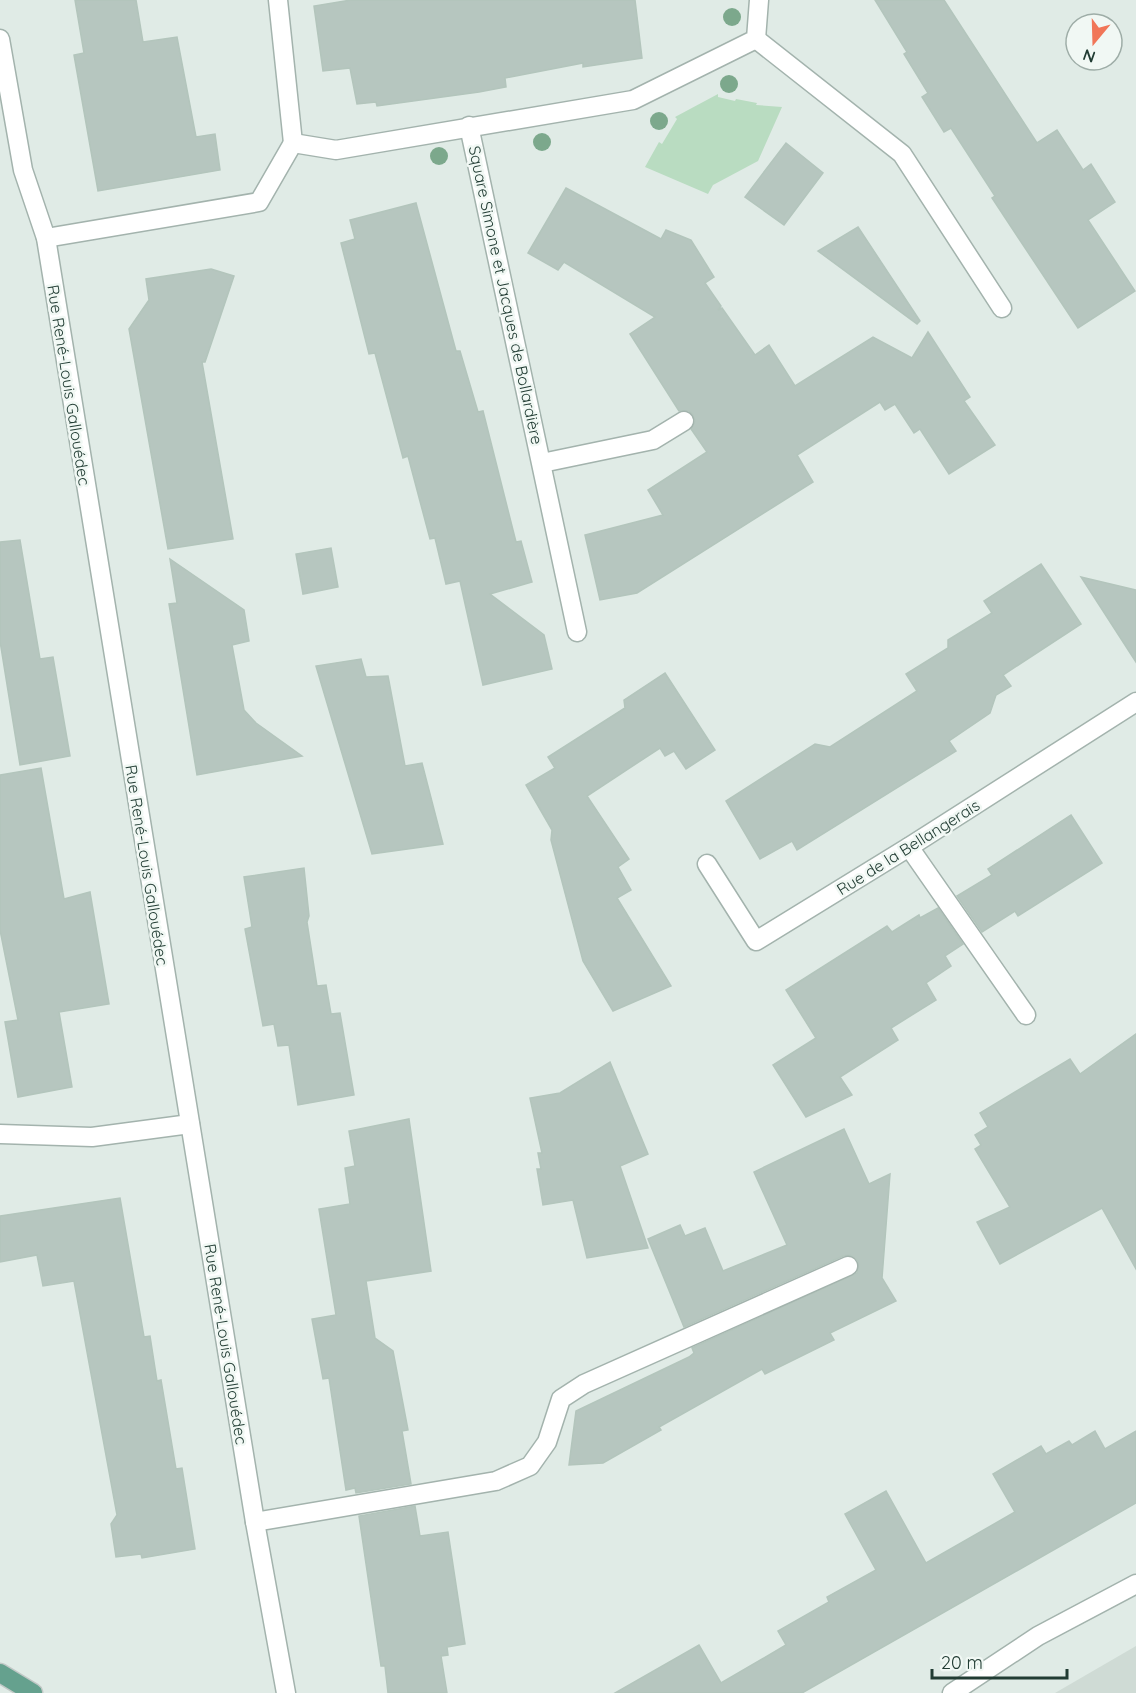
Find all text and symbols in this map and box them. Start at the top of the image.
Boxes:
north arrow [1064,12,1124,72]
text: N [1080,45,1098,68]
street label: Square Simone et Jacques de Bollardière [465,144,547,446]
street label: Rue René-Louis Gallouédec [43,283,95,487]
street label: Rue René-Louis Gallouédec [121,763,173,967]
street label: Rue de la Bellangerais [833,795,983,899]
street label: Rue René-Louis Gallouédec [200,1242,252,1446]
scale bar [932,1642,1067,1680]
text: 20 m [941,1651,983,1674]

